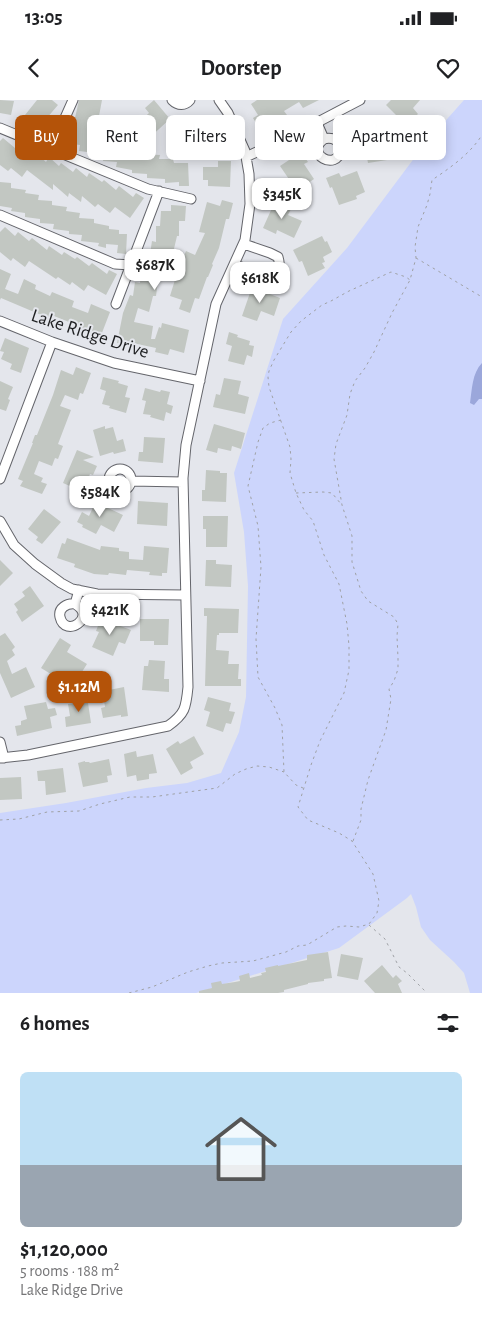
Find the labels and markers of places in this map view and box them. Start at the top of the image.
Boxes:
pin: $345K [247,178,317,220]
pin: $687K [120,248,190,291]
pin: $618K [225,262,295,304]
pin: $584K [65,476,135,518]
pin: $421K [75,594,145,636]
pin: $1.12M [38,670,120,713]

